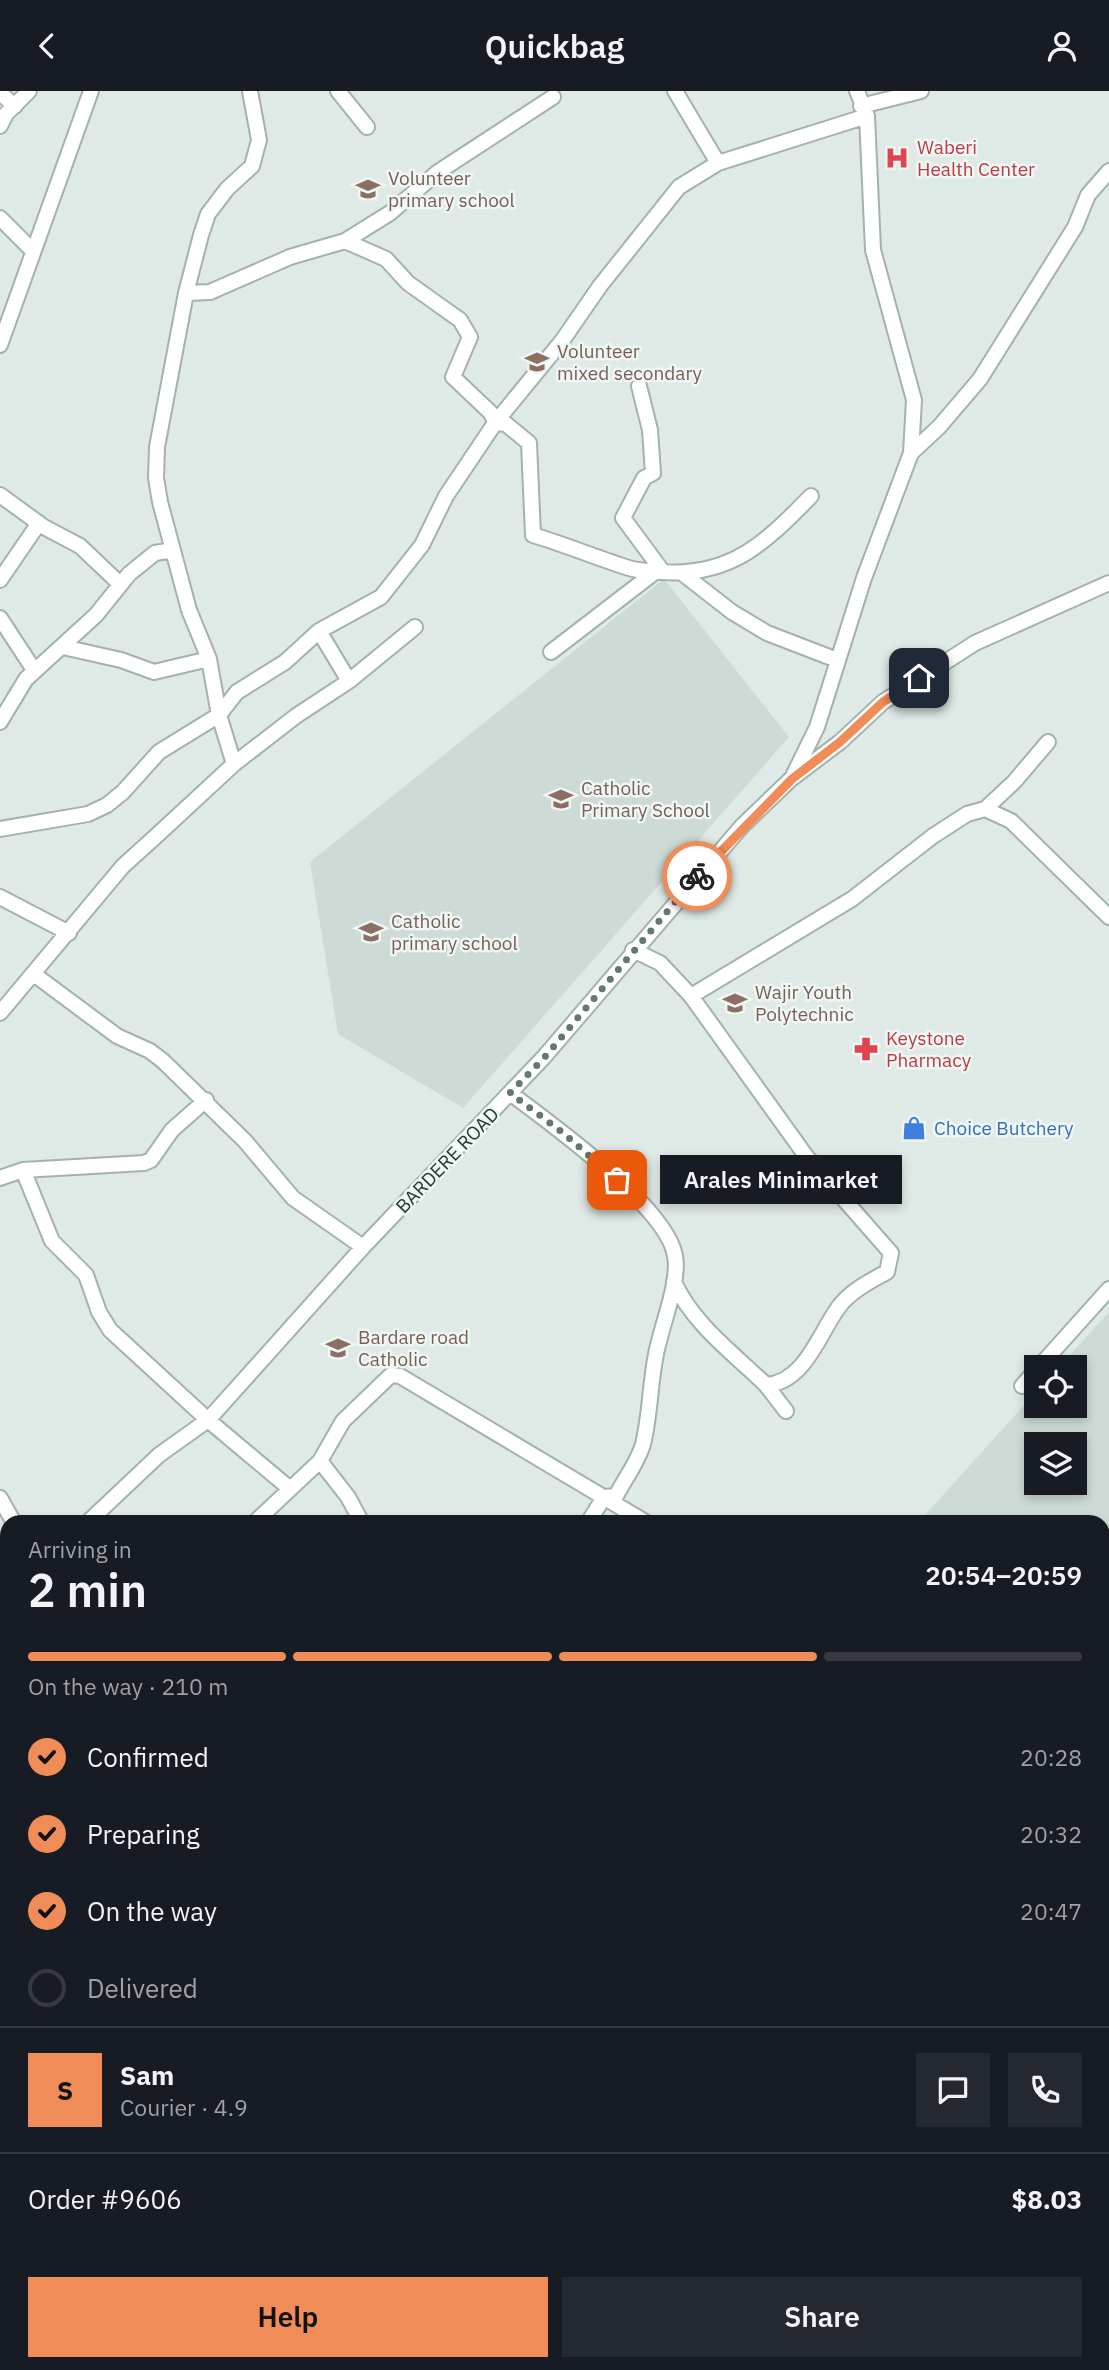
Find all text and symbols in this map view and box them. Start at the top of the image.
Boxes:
text: Quickbag [485,25,624,67]
icon: back [28,27,66,65]
icon: person [1043,27,1081,65]
place label: Waberi Health Center [917,135,1035,181]
hospital icon: Waberi Health Center [883,144,911,172]
place label: Volunteer primary school [388,166,515,212]
school or university icon: Volunteer primary school [354,175,382,203]
place label: Volunteer mixed secondary [557,339,703,385]
school or university icon: Volunteer mixed secondary [523,348,551,376]
pin [889,648,949,708]
icon: home [900,659,938,697]
place label: Catholic Primary School [581,776,710,822]
school or university icon: Catholic Primary School [547,785,575,813]
courier [662,841,732,911]
icon: bike [678,857,716,895]
place label: Catholic primary school [391,909,518,955]
school or university icon: Catholic primary school [357,918,385,946]
place label: Wajir Youth Polytechnic [755,980,854,1026]
school or university icon: Wajir Youth Polytechnic [721,989,749,1017]
place label: Keystone Pharmacy [886,1026,972,1072]
pharmacy icon: Keystone Pharmacy [852,1035,880,1063]
street label: BARDERE ROAD [390,1102,504,1218]
shop icon: Choice Butchery [900,1114,928,1142]
place label: Choice Butchery [934,1116,1074,1140]
pin [587,1150,647,1210]
callout: Arales Minimarket [659,1155,900,1205]
icon: bag [598,1161,636,1199]
text: Arales Minimarket [684,1164,878,1194]
place label: Bardare road Catholic [358,1325,469,1371]
school or university icon: Bardare road Catholic [324,1334,352,1362]
map controls [1024,1355,1087,1495]
button: locate [1024,1355,1087,1418]
button: layers [1024,1432,1087,1495]
text: Arriving in [28,1534,132,1564]
text: 20:54–20:59 [925,1558,1082,1592]
text: 2 min [28,1560,147,1620]
text: On the way · 210 m [28,1671,228,1701]
icon: check [28,1738,66,1776]
text: Confirmed [87,1740,209,1774]
text: 20:28 [1020,1742,1082,1772]
icon: check [28,1815,66,1853]
text: Preparing [87,1817,200,1851]
text: 20:32 [1020,1819,1082,1849]
icon: check [28,1892,66,1930]
text: On the way [87,1894,217,1928]
text: 20:47 [1020,1896,1082,1926]
text: Delivered [87,1971,198,2005]
button: chat [916,2053,990,2127]
button: phone [1008,2053,1082,2127]
text: Sam [120,2058,174,2092]
text: S [57,2073,73,2107]
text: Courier · 4.9 [120,2092,248,2122]
text: Order #9606 [28,2182,182,2216]
text: $8.03 [1012,2182,1082,2216]
button: Help [28,2277,548,2357]
button: Share [562,2277,1082,2357]

